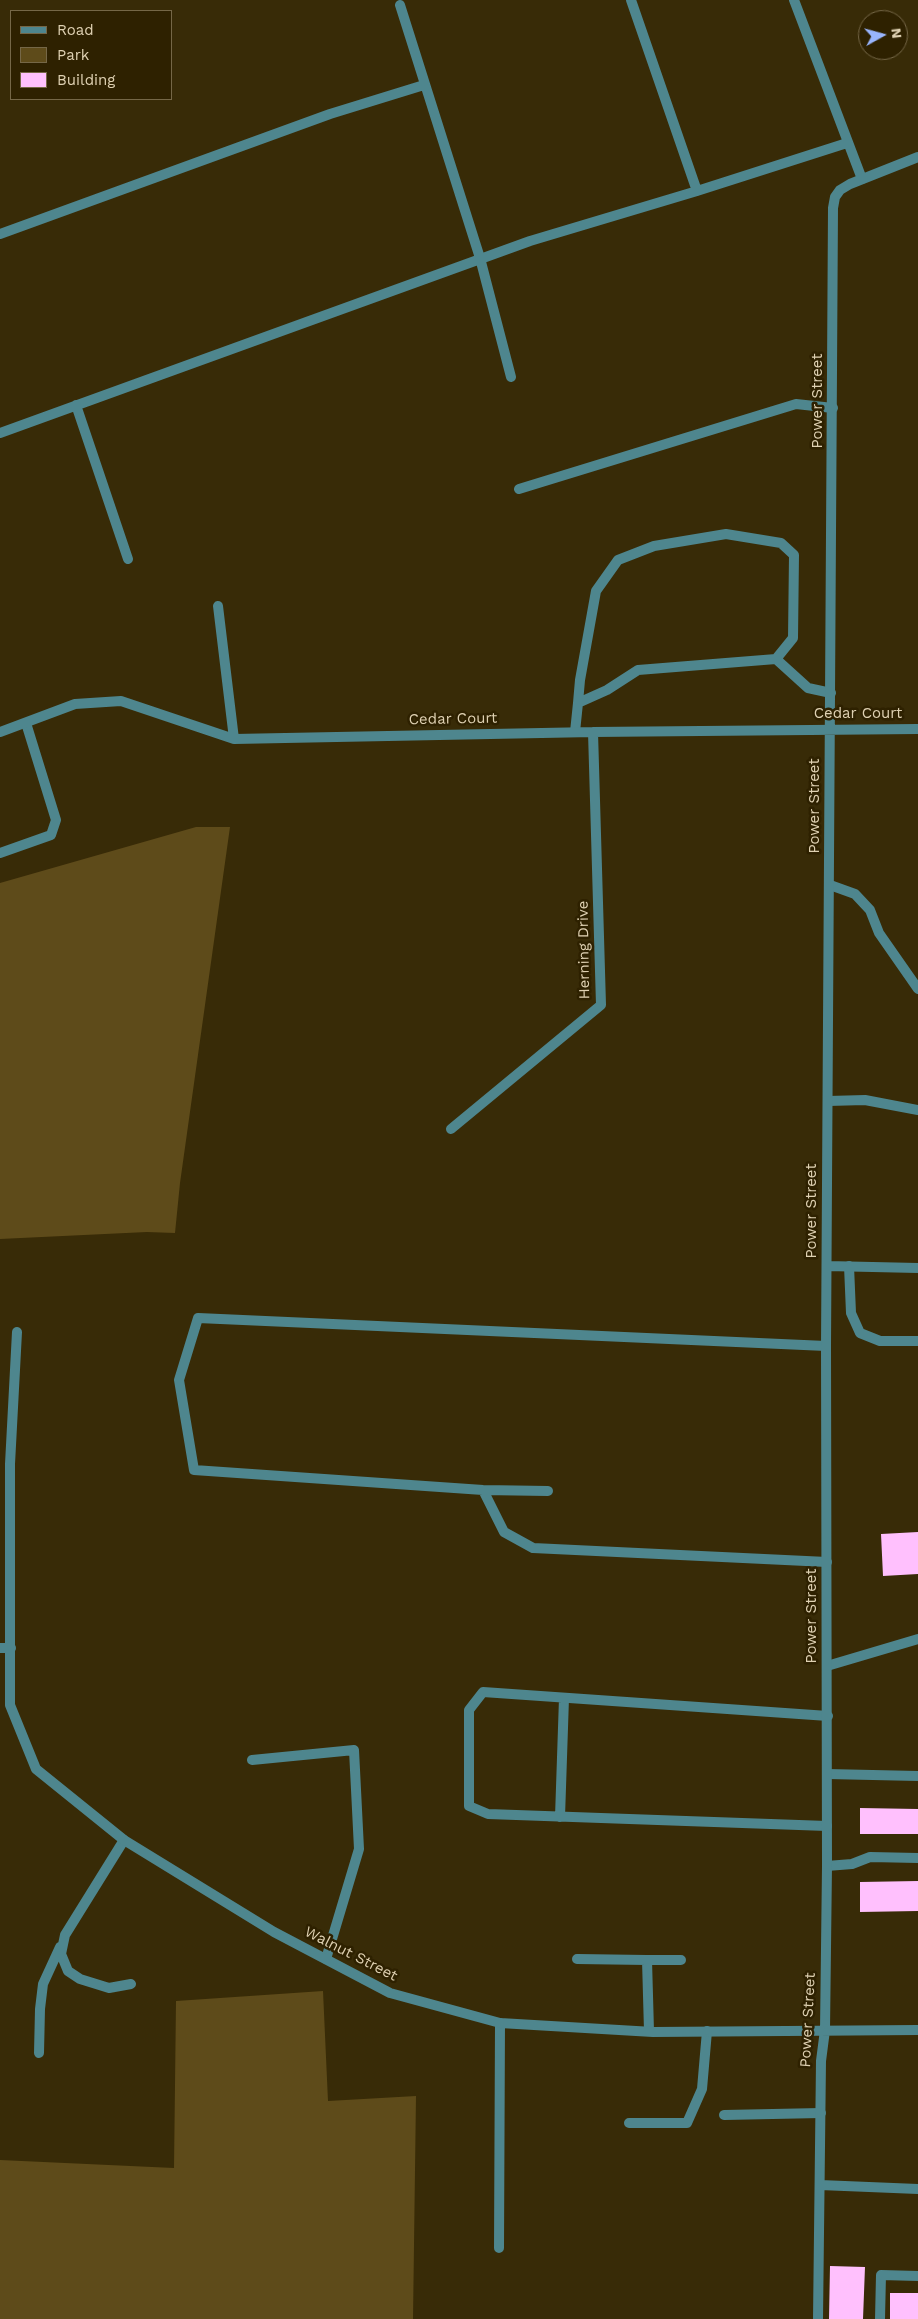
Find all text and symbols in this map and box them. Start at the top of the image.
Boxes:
legend [10,10,172,100]
north arrow [858,10,908,60]
text: Road [57,21,94,39]
text: N [888,27,905,39]
text: Park [57,46,89,64]
text: Building [57,71,115,89]
street label: Power Street [809,353,827,449]
street label: Cedar Court [814,705,902,723]
street label: Cedar Court [409,709,497,729]
street label: Power Street [806,758,824,854]
street label: Herning Drive [574,901,594,999]
street label: Power Street [803,1163,821,1259]
street label: Power Street [803,1568,821,1664]
street label: Walnut Street [301,1923,401,1985]
street label: Power Street [797,1972,819,2068]

